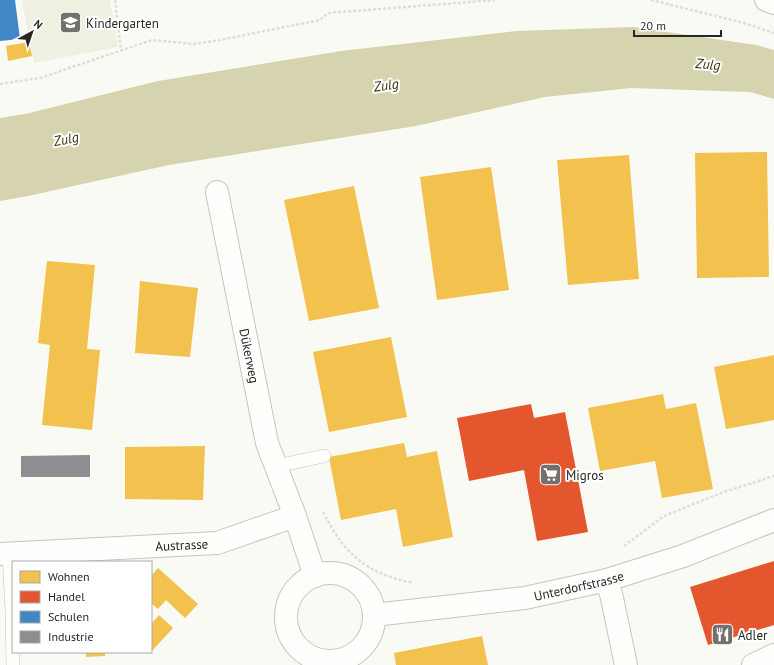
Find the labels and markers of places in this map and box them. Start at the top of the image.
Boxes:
school or university icon: Kindergarten [57,10,83,36]
place label: Kindergarten [86,15,159,32]
supermarket icon: Migros [538,462,564,488]
place label: Migros [566,467,604,484]
restaurant icon: Adler [710,622,736,648]
place label: Adler [738,627,768,644]

